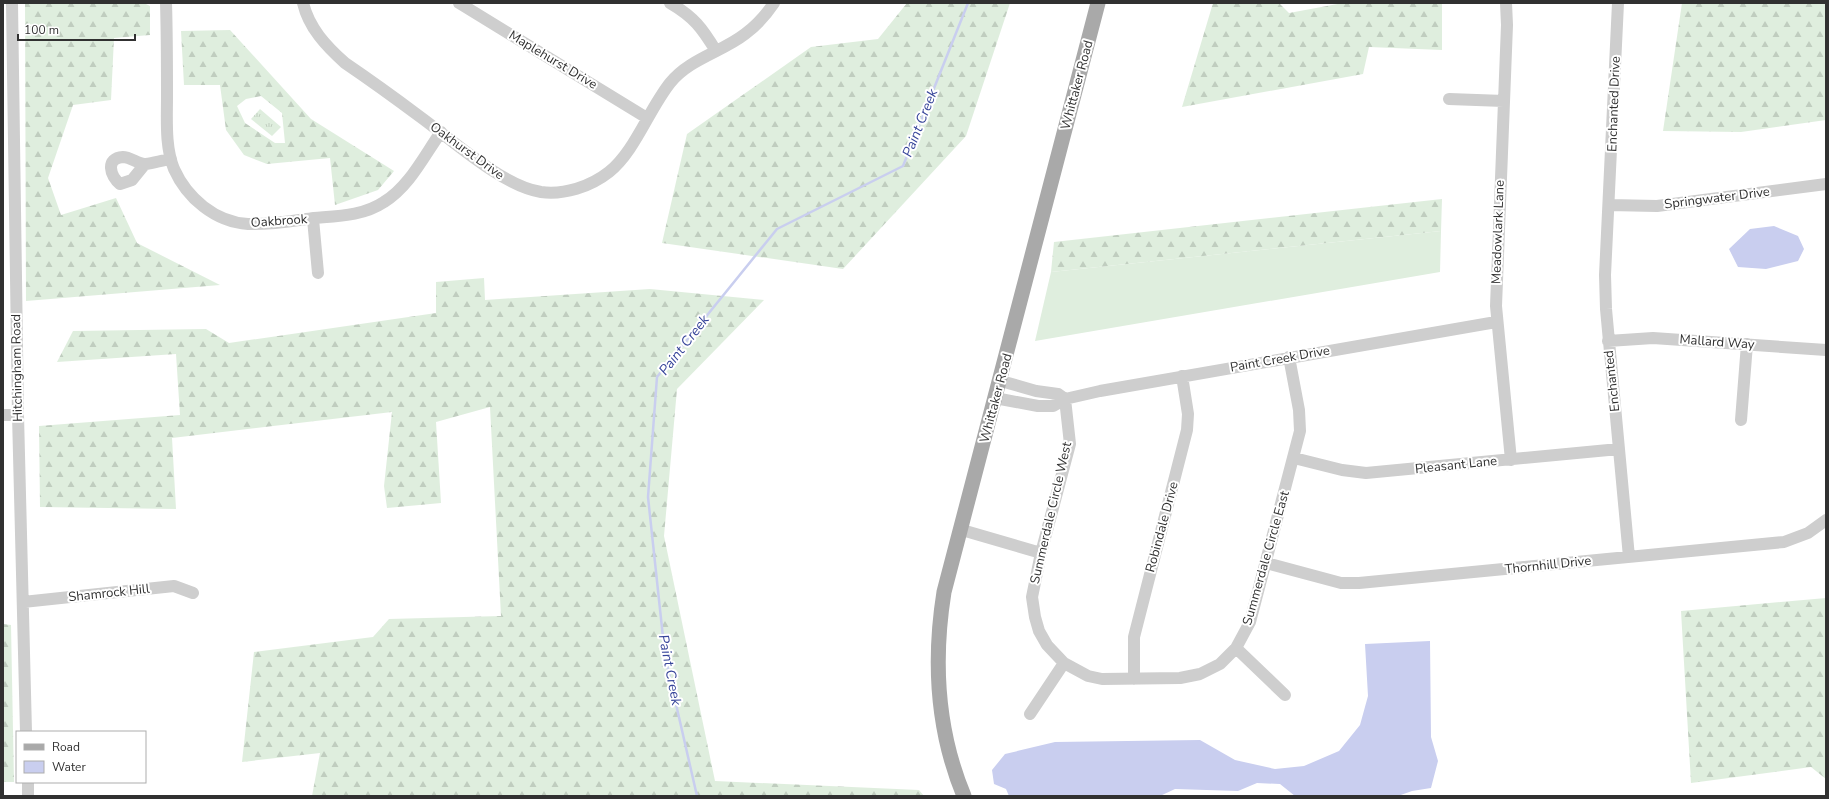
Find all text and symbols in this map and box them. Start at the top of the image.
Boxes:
scale bar [18,16,135,42]
text: 100 m [24,22,59,38]
street label: Maplehurst Drive [505,26,601,94]
street label: Whittaker Road [1056,38,1098,132]
street label: Enchanted Drive [1603,56,1625,152]
water label: Paint Creek [898,85,943,160]
street label: Oakhurst Drive [426,118,508,184]
street label: Meadowlark Lane [1487,180,1509,284]
street label: Springwater Drive [1663,183,1771,213]
street label: Oakbrook [250,210,308,232]
water label: Paint Creek [654,310,714,379]
street label: Hitchingham Road [7,314,27,422]
street label: Mallard Way [1679,330,1755,354]
street label: Paint Creek Drive [1229,341,1331,377]
street label: Enchanted [1600,349,1624,413]
street label: Whittaker Road [975,351,1017,445]
street label: Summerdale Circle West [1026,440,1076,586]
street label: Pleasant Lane [1414,452,1498,478]
street label: Robindale Drive [1141,480,1183,574]
street label: Summerdale Circle East [1238,488,1294,627]
street label: Thornhill Drive [1504,552,1592,578]
street label: Shamrock Hill [67,580,151,606]
water label: Paint Creek [654,633,686,708]
legend [16,731,146,783]
text: Road [52,739,80,755]
text: Water [52,759,86,775]

